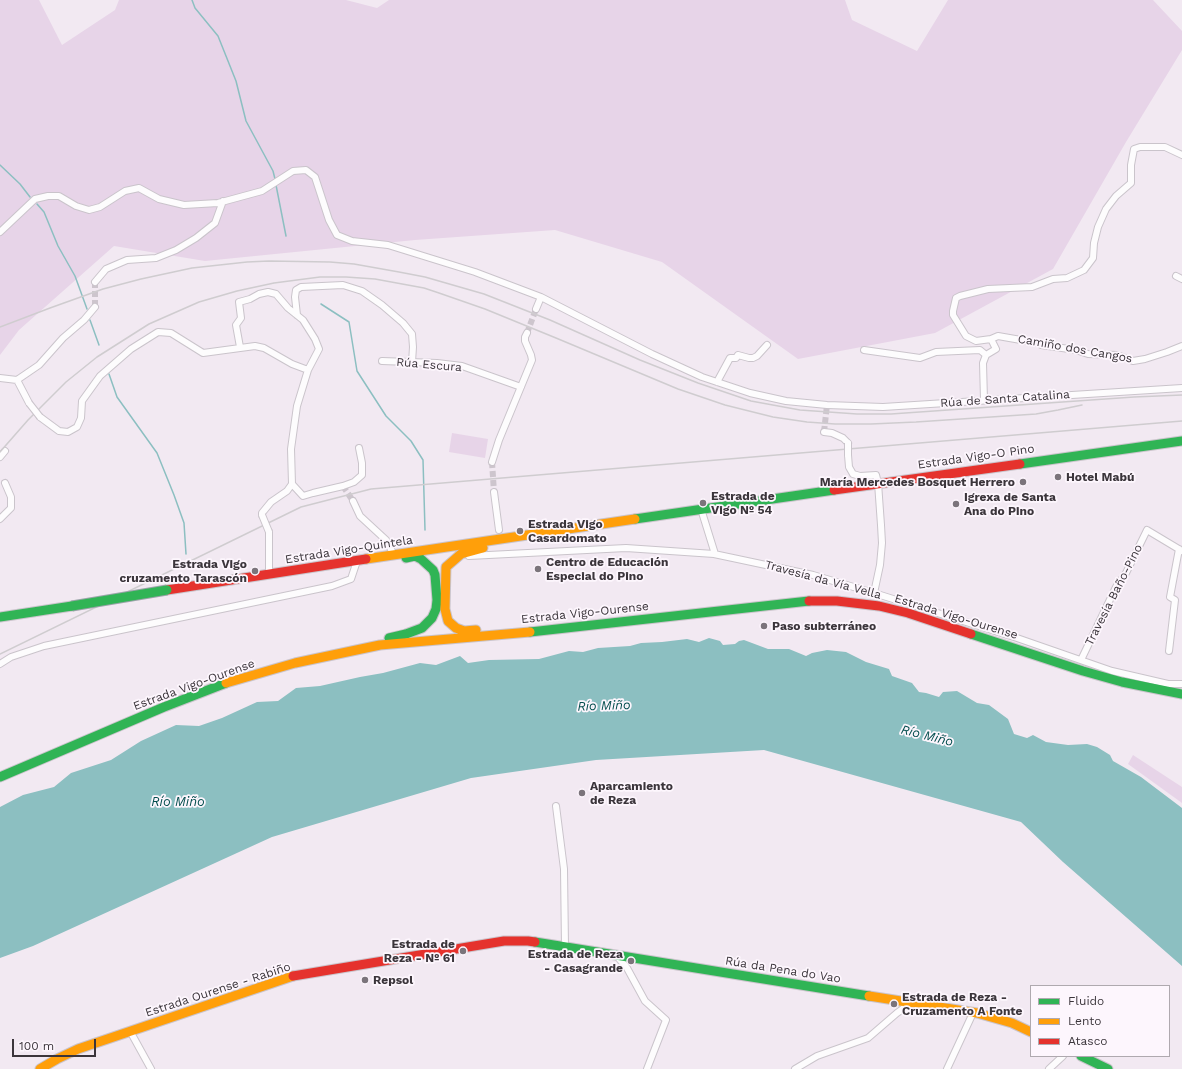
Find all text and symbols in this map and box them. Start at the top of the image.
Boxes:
street label: Camiño dos Cangos [1017,332,1133,366]
street label: Rúa Escura [396,355,462,375]
street label: Rúa de Santa Catalina [940,387,1070,411]
street label: Estrada Vigo-O Pino [917,442,1035,472]
place label: Hotel Mabú [1066,470,1134,484]
marker: Hotel Mabú [1053,472,1063,482]
place label: María Mercedes Bosquet Herrero [820,475,1015,489]
marker: María Mercedes Bosquet Herrero [1018,477,1028,487]
place label: Estrada de Vigo Nº 54 [711,489,775,517]
place label: Igrexa de Santa Ana do Pino [964,490,1056,518]
marker: Estrada de Vigo Nº 54 [698,498,708,508]
marker: Igrexa de Santa Ana do Pino [951,499,961,509]
place label: Estrada Vigo Casardomato [528,517,607,545]
marker: Estrada Vigo Casardomato [515,526,525,536]
street label: Estrada Vigo-Quintela [284,533,414,567]
street label: Travesía Baño-Pino [1082,542,1146,648]
place label: Centro de Educación Especial do Pino [546,555,668,583]
place label: Estrada Vigo cruzamento Tarascón [119,557,247,585]
street label: Travesía da Vía Vella [763,558,883,602]
marker: Centro de Educación Especial do Pino [533,564,543,574]
marker: Estrada Vigo cruzamento Tarascón [250,566,260,576]
street label: Estrada Vigo-Ourense [893,591,1019,643]
street label: Estrada Vigo-Ourense [520,599,650,627]
place label: Paso subterráneo [772,619,876,633]
marker: Paso subterráneo [759,621,769,631]
street label: Estrada Vigo-Ourense [131,656,257,714]
water label: Río Miño [577,697,631,715]
water label: Río Miño [899,722,955,750]
place label: Aparcamiento de Reza [590,779,673,807]
marker: Aparcamiento de Reza [577,788,587,798]
water label: Río Miño [151,794,205,810]
place label: Estrada de Reza - Nº 61 [384,937,455,965]
marker: Estrada de Reza - Nº 61 [458,946,468,956]
place label: Estrada de Reza - Casagrande [528,947,623,975]
street label: Rúa da Pena do Vao [724,954,842,986]
marker: Estrada de Reza - Casagrande [626,956,636,966]
street label: Estrada Ourense - Rabiño [143,960,293,1020]
place label: Repsol [373,973,413,987]
marker: Repsol [360,975,370,985]
legend [1030,985,1170,1057]
place label: Estrada de Reza - Cruzamento A Fonte [902,990,1023,1018]
text: Fluido [1068,994,1104,1008]
marker: Estrada de Reza - Cruzamento A Fonte [889,999,899,1009]
text: Lento [1068,1014,1102,1028]
scale bar [14,1031,98,1057]
text: Atasco [1068,1034,1108,1048]
text: 100 m [19,1039,54,1053]

